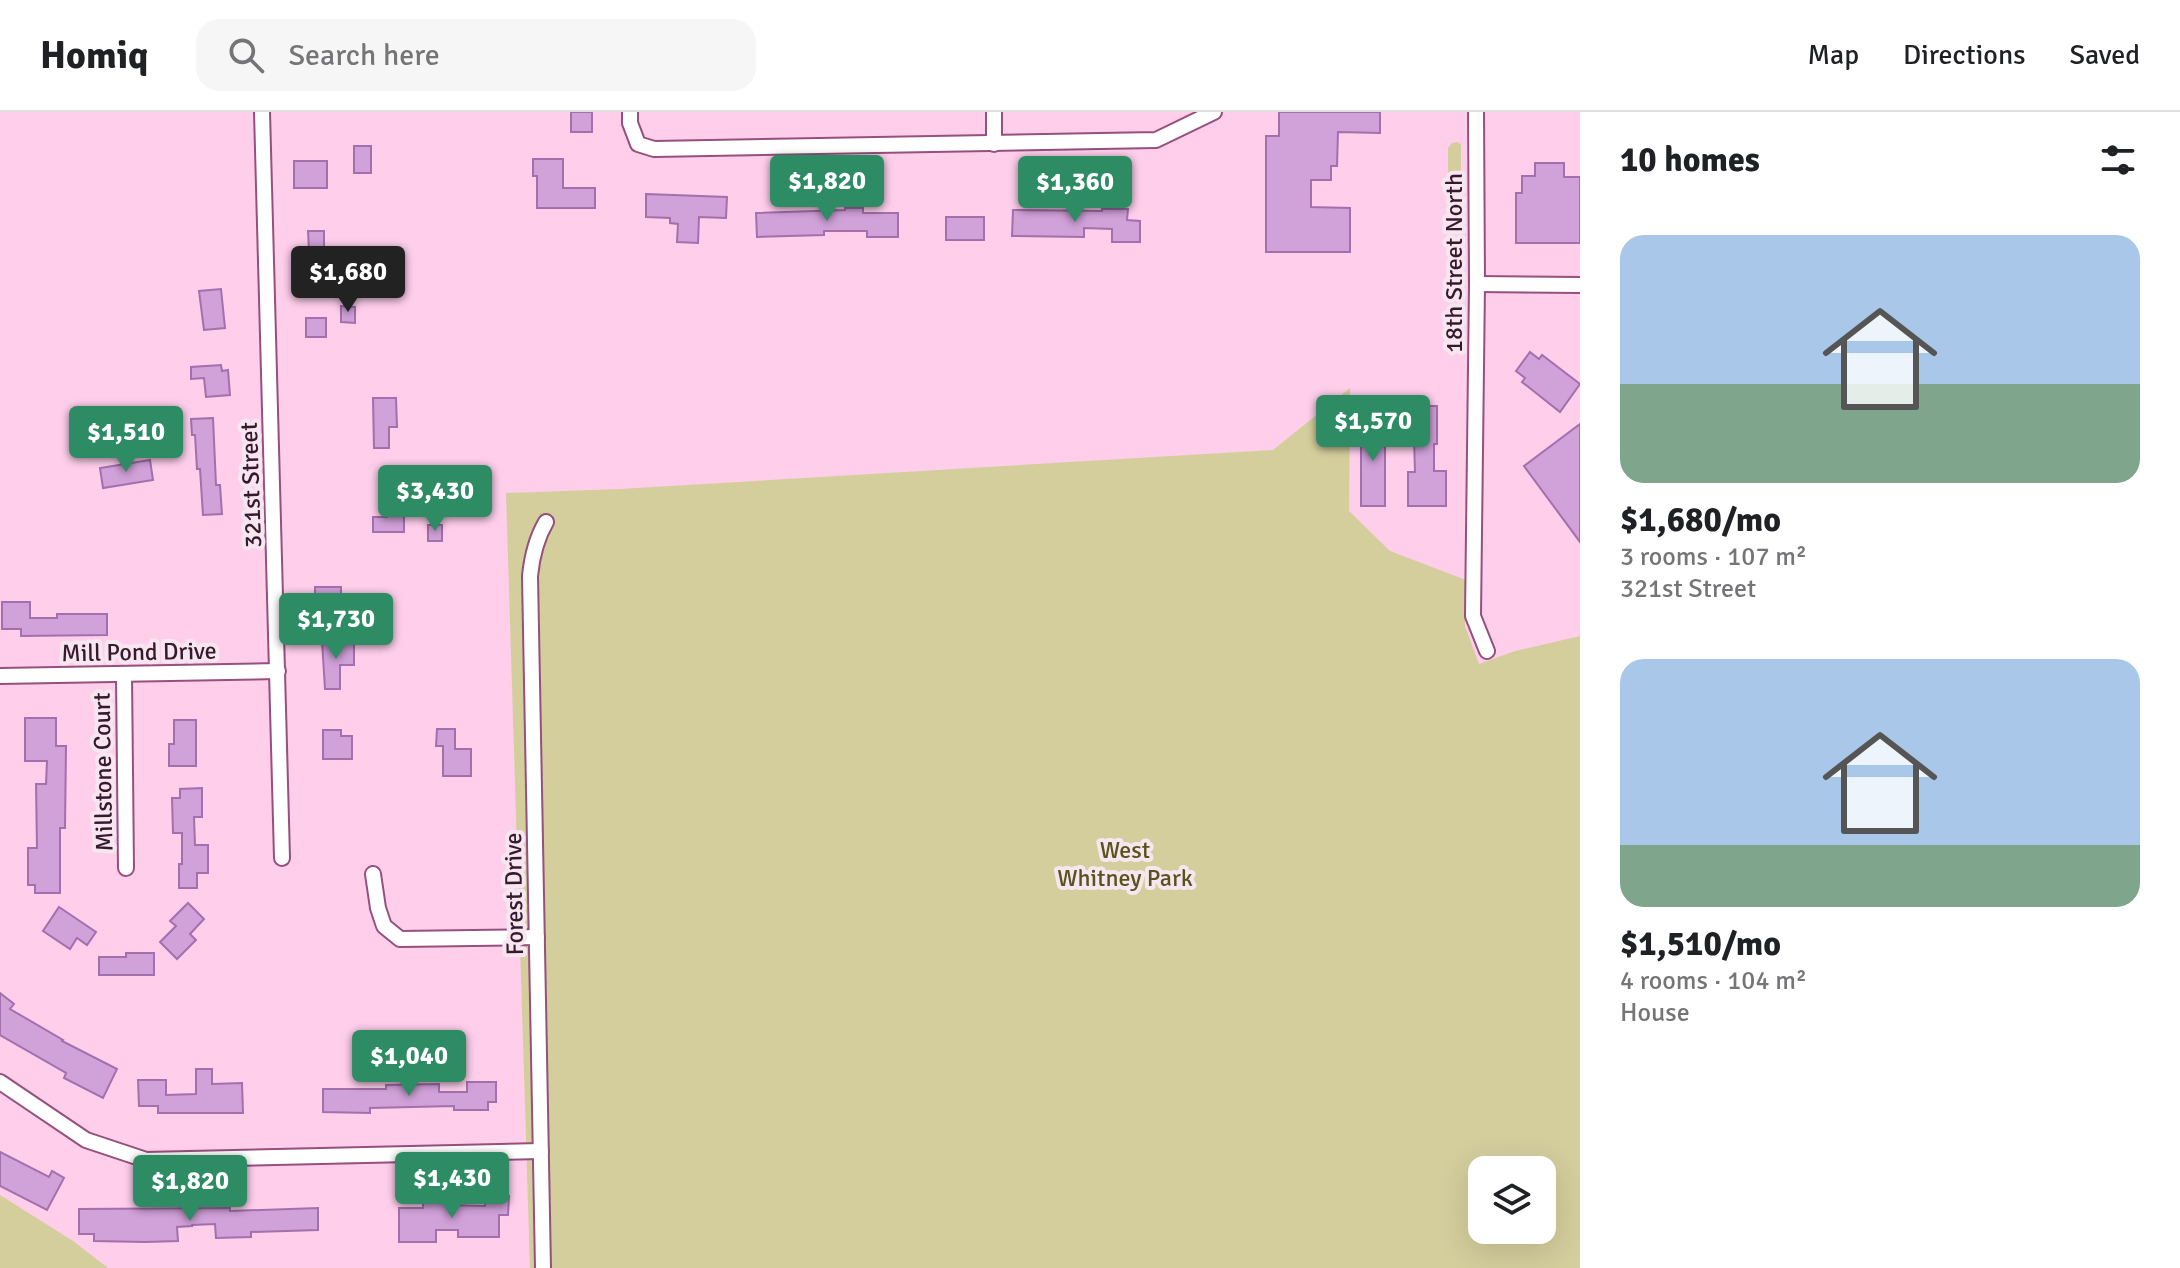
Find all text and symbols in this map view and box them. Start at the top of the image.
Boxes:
search box [196,19,756,91]
text: Homiq [40,32,148,79]
icon: search [224,33,268,77]
text: Search here [288,37,440,74]
text: Map [1807,38,1859,72]
text: Directions [1903,38,2025,72]
text: Saved [2069,38,2140,72]
icon: filters [2096,138,2140,182]
text: 10 homes [1620,139,1760,181]
pin: $1,820 [762,155,892,223]
pin: $1,360 [1010,156,1140,224]
text: $1,820 [788,165,866,197]
text: $1,360 [1036,166,1114,198]
street label: 18th Street North [1439,173,1469,353]
pin: $1,680 [283,246,413,314]
text: $1,680 [309,256,387,288]
icon: home [1808,287,1952,431]
pin: $1,570 [1308,395,1438,463]
text: $1,570 [1334,405,1412,437]
pin: $1,510 [61,406,191,474]
text: $1,510 [87,416,165,448]
street label: 321st Street [234,422,268,548]
pin: $3,430 [370,465,500,533]
text: $3,430 [396,475,474,507]
text: $1,680/mo [1620,499,1781,541]
text: 3 rooms · 107 m² [1620,541,1807,573]
text: 321st Street [1620,573,1756,605]
pin: $1,730 [271,593,401,661]
text: $1,730 [297,603,375,635]
street label: Mill Pond Drive [61,636,217,668]
street label: Millstone Court [87,692,119,852]
icon: home [1808,711,1952,855]
street label: Forest Drive [498,832,530,956]
park label: West Whitney Park [1057,835,1193,893]
text: $1,510/mo [1620,923,1781,965]
text: 4 rooms · 104 m² [1620,965,1807,997]
text: House [1620,997,1690,1029]
pin: $1,040 [344,1030,474,1098]
text: $1,040 [370,1040,448,1072]
pin: $1,430 [387,1152,517,1220]
pin: $1,820 [125,1155,255,1223]
map controls [1468,1156,1556,1244]
button: layers [1468,1156,1556,1244]
text: $1,430 [413,1162,491,1194]
text: $1,820 [151,1165,229,1197]

